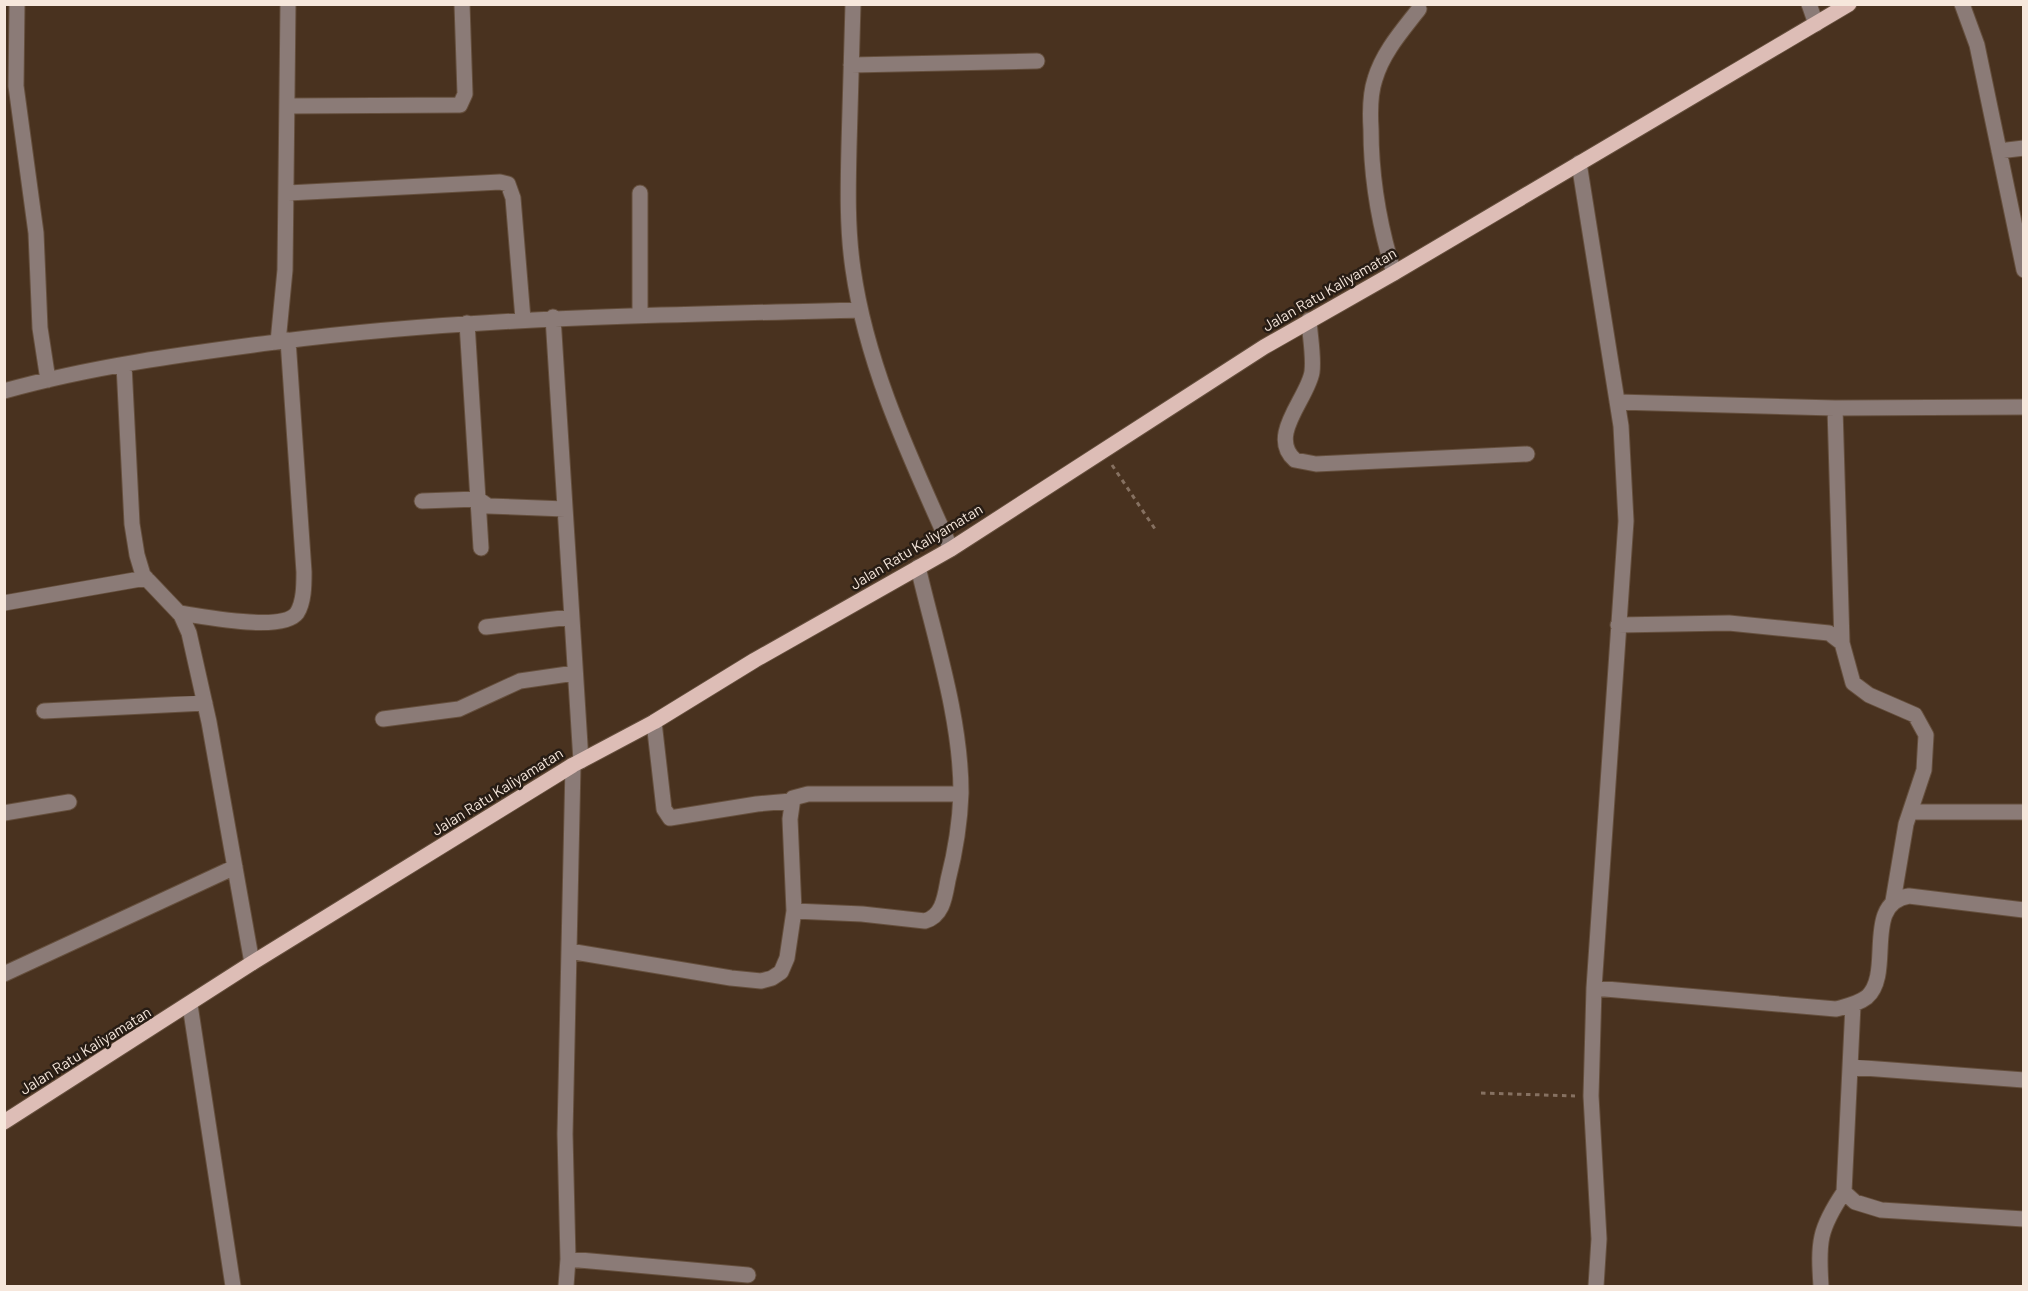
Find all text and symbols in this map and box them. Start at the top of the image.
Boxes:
street label: Jalan Ratu Kaliyamatan [1259,243,1399,335]
street label: Jalan Ratu Kaliyamatan [846,499,986,593]
street label: Jalan Ratu Kaliyamatan [428,743,566,839]
street label: Jalan Ratu Kaliyamatan [16,1002,154,1098]

